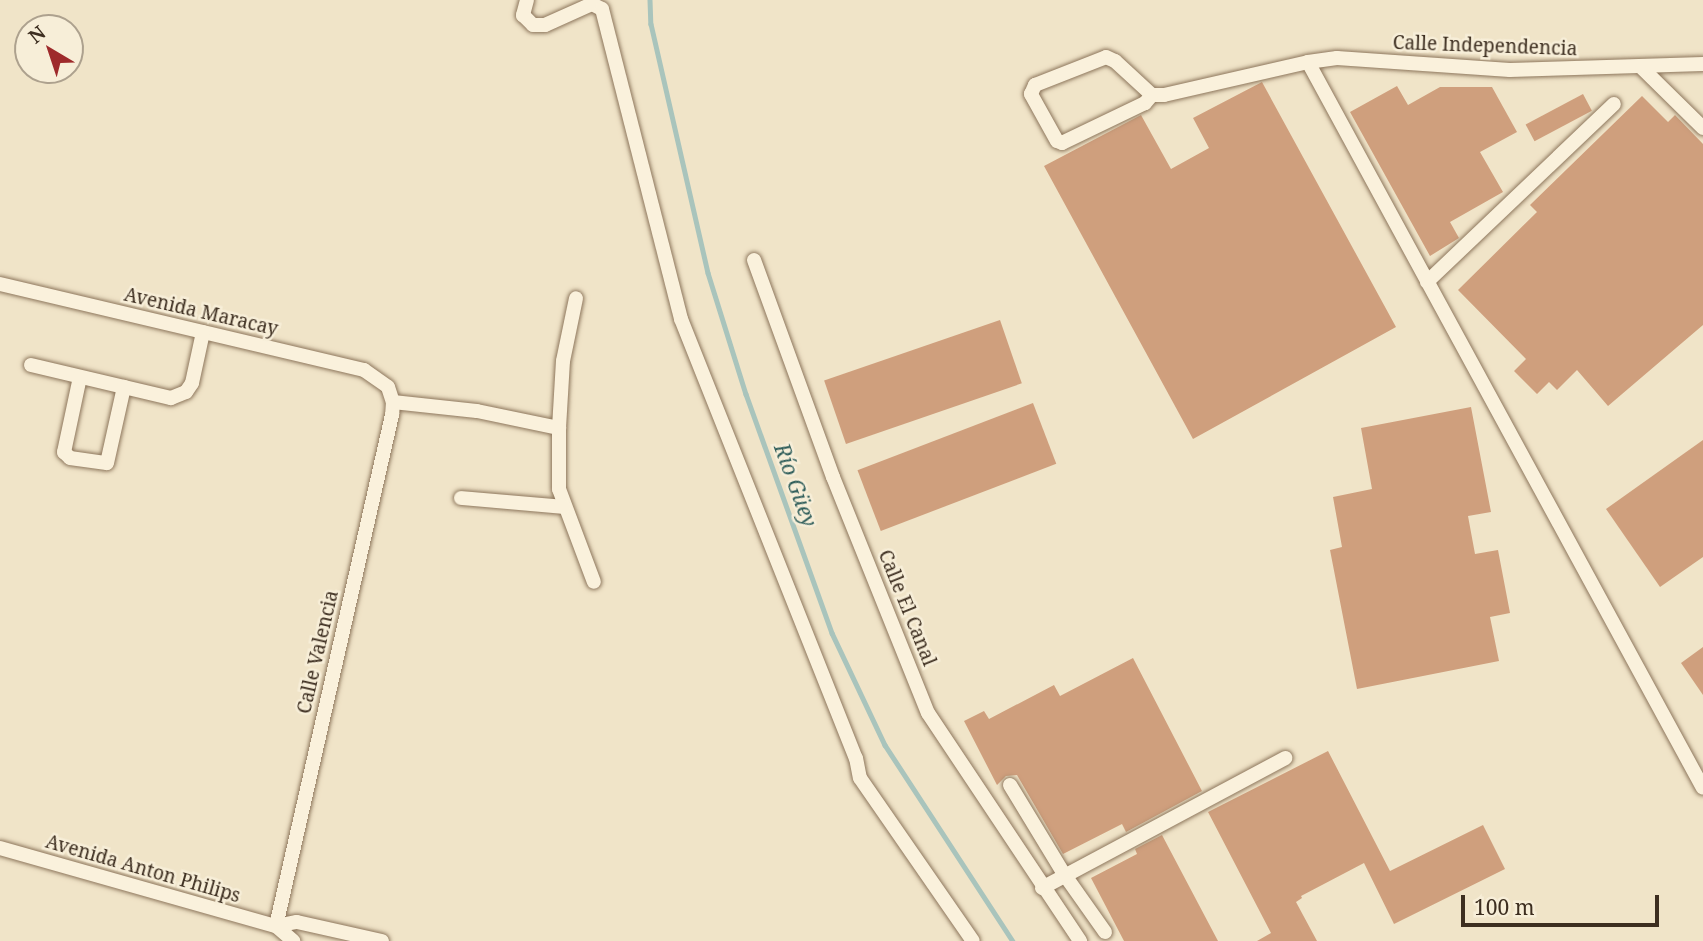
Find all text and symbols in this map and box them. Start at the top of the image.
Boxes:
north arrow [14,14,84,84]
text: N [23,19,51,49]
street label: Calle Independencia [1392,31,1578,61]
street label: Avenida Maracay [122,283,280,341]
water label: Río Güey [769,440,823,530]
street label: Calle El Canal [873,547,941,669]
street label: Calle Valencia [293,588,343,716]
street label: Avenida Anton Philips [43,830,243,908]
scale bar [1465,881,1663,925]
text: 100 m [1474,893,1535,921]

